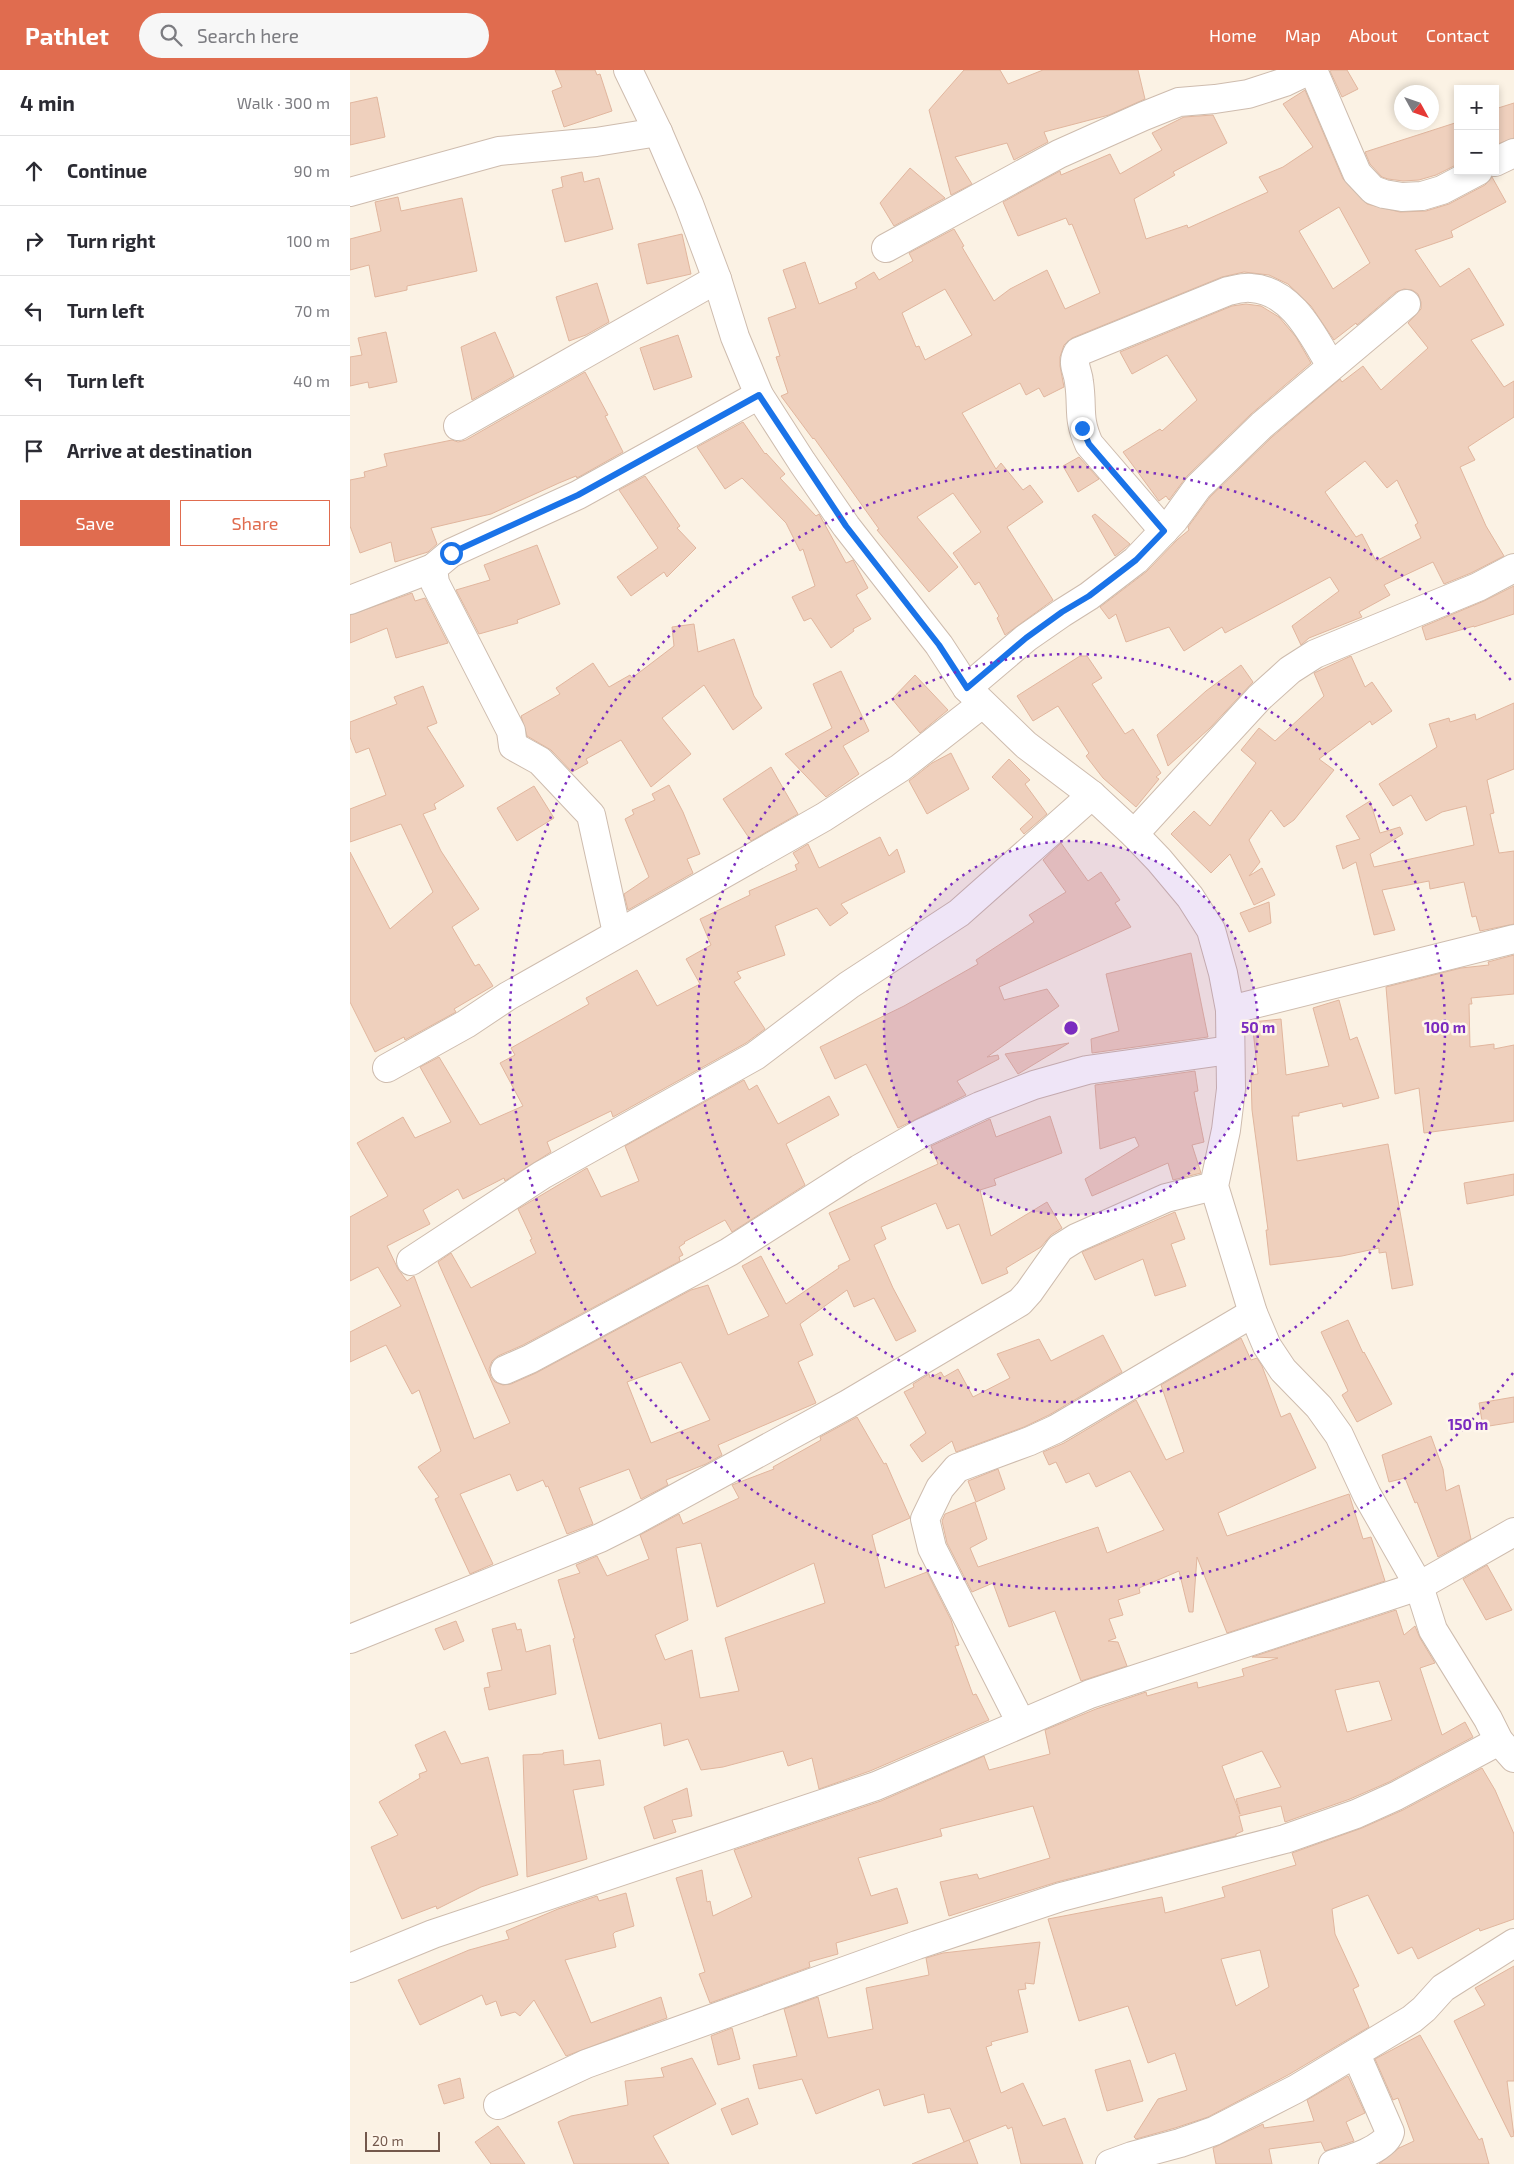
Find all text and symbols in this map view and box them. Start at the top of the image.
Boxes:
search box [139,13,489,58]
text: Pathlet [25,21,109,50]
icon: search [157,21,185,49]
text: Search here [197,24,299,47]
text: Home [1209,24,1257,46]
text: Map [1285,24,1321,46]
text: About [1349,24,1398,46]
text: Contact [1426,24,1489,46]
north arrow [1394,85,1439,130]
map controls [1454,85,1499,175]
button: + [1454,85,1499,130]
text: 4 min [20,90,75,115]
text: Walk · 300 m [237,93,330,112]
button: − [1454,130,1499,175]
icon: ahead [20,157,48,185]
text: Continue [67,159,147,182]
text: 90 m [294,161,330,180]
icon: right [20,227,48,255]
text: Turn right [67,229,155,252]
text: 100 m [287,231,330,250]
icon: left [20,297,48,325]
text: Turn left [67,299,144,322]
text: 70 m [295,301,330,320]
icon: left [20,367,48,395]
text: Turn left [67,369,144,392]
text: 40 m [293,371,330,390]
route end [1071,417,1094,440]
icon: arrive [20,437,48,465]
text: Arrive at destination [67,439,252,462]
button: Save [20,500,170,546]
button: Share [180,500,330,546]
route start [440,542,463,565]
text: 50 m [1241,1018,1275,1036]
text: 100 m [1424,1018,1466,1036]
centre of rings [1062,1019,1080,1037]
text: 150 m [1448,1415,1488,1433]
scale bar [365,2129,440,2152]
text: 20 m [372,2132,404,2149]

